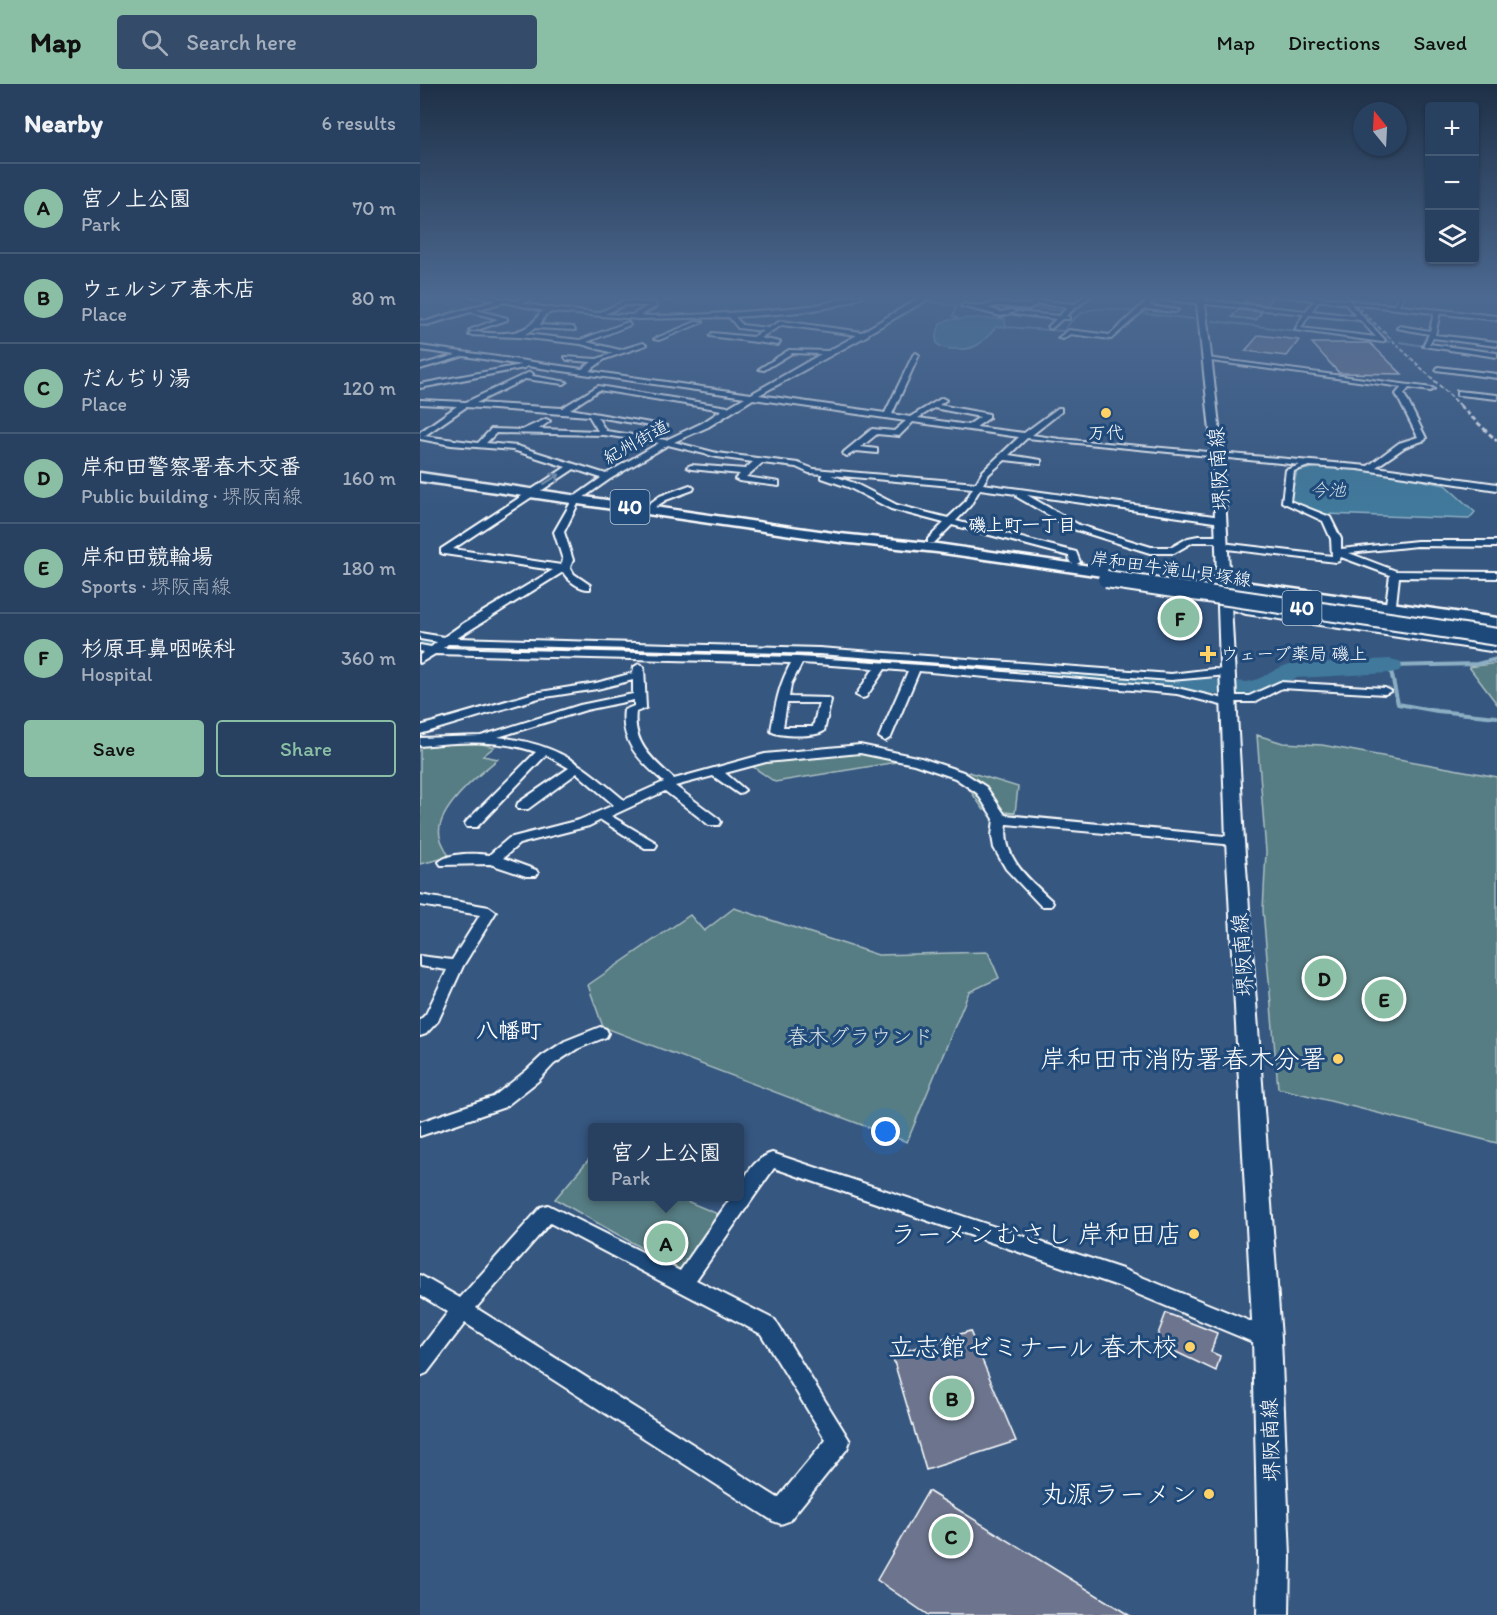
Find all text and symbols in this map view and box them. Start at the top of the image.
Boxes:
search box [117,15,537,69]
text: Map [30,25,81,59]
icon: search [138,26,171,59]
text: Search here [186,29,297,56]
text: Map [1217,30,1255,55]
text: Directions [1288,30,1380,55]
text: Saved [1413,30,1467,55]
north arrow [1353,102,1407,156]
map controls [1425,102,1479,264]
button: + [1425,102,1479,156]
text: Nearby [24,107,103,139]
text: 6 results [322,111,396,135]
button: − [1425,156,1479,210]
text: 宮ノ上公園 [81,185,191,212]
text: A [37,196,50,220]
text: 70 m [352,196,396,220]
button: layers [1425,210,1479,264]
text: Park [81,212,120,236]
text: ウェルシア春木店 [81,275,256,302]
text: B [37,286,50,310]
text: 80 m [351,286,396,310]
text: Place [81,302,127,326]
text: だんぢり湯 [81,365,191,392]
text: C [37,376,50,400]
text: 120 m [343,376,396,400]
text: Place [81,392,127,416]
marker: 万代 [1099,406,1113,420]
street label: 紀州街道 [599,415,673,469]
place label: 万代 [1088,422,1124,444]
street label: 堺阪南線 [1203,426,1233,512]
text: 岸和田警察署春木交番 [81,453,301,480]
text: D [37,466,50,490]
text: 160 m [343,466,396,490]
one-way arrow [543,473,560,485]
water label: 今池 [1310,479,1347,501]
text: Public building · 堺阪南線 [81,484,302,508]
road number: 40 [610,490,650,524]
district label: 磯上町一丁目 [968,514,1076,536]
text: 岸和田競輪場 [81,543,213,570]
street label: 岸和田牛滝山貝塚線 [1089,547,1253,591]
text: E [38,556,49,580]
text: 180 m [342,556,396,580]
text: Sports · 堺阪南線 [81,574,231,598]
road number: 40 [1282,591,1322,625]
pin: F [1160,596,1200,640]
text: 杉原耳鼻咽喉科 [81,635,235,662]
place label: ウェーブ薬局 磯上 [1220,643,1367,665]
text: F [38,646,49,670]
text: 360 m [341,646,396,670]
marker: ウェーブ薬局 磯上 [1201,647,1215,661]
text: Hospital [81,662,153,686]
button: Save [24,720,204,777]
button: Share [216,720,396,777]
street label: 堺阪南線 [1227,912,1257,998]
pin: D [1304,956,1344,1000]
pin: E [1364,976,1404,1022]
district label: 八幡町 [476,1017,542,1044]
park label: 春木グラウンド [787,1024,934,1049]
place label: 岸和田市消防署春木分署 [1040,1043,1326,1075]
marker: 岸和田市消防署春木分署 [1331,1052,1345,1066]
your location [871,1117,900,1146]
popup [588,1123,744,1201]
text: 宮ノ上公園 [611,1139,721,1166]
text: Park [611,1166,650,1190]
place label: ラーメンむさし 岸和田店 [890,1218,1182,1250]
pin: A [646,1220,686,1266]
marker: ラーメンむさし 岸和田店 [1187,1227,1201,1241]
place label: 立志館ゼミナール 春木校 [888,1331,1178,1363]
marker: 立志館ゼミナール 春木校 [1183,1340,1197,1354]
pin: B [932,1376,972,1420]
street label: 堺阪南線 [1256,1398,1284,1482]
place label: 丸源ラーメン [1041,1478,1197,1510]
marker: 丸源ラーメン [1202,1487,1216,1501]
pin: C [932,1514,970,1558]

